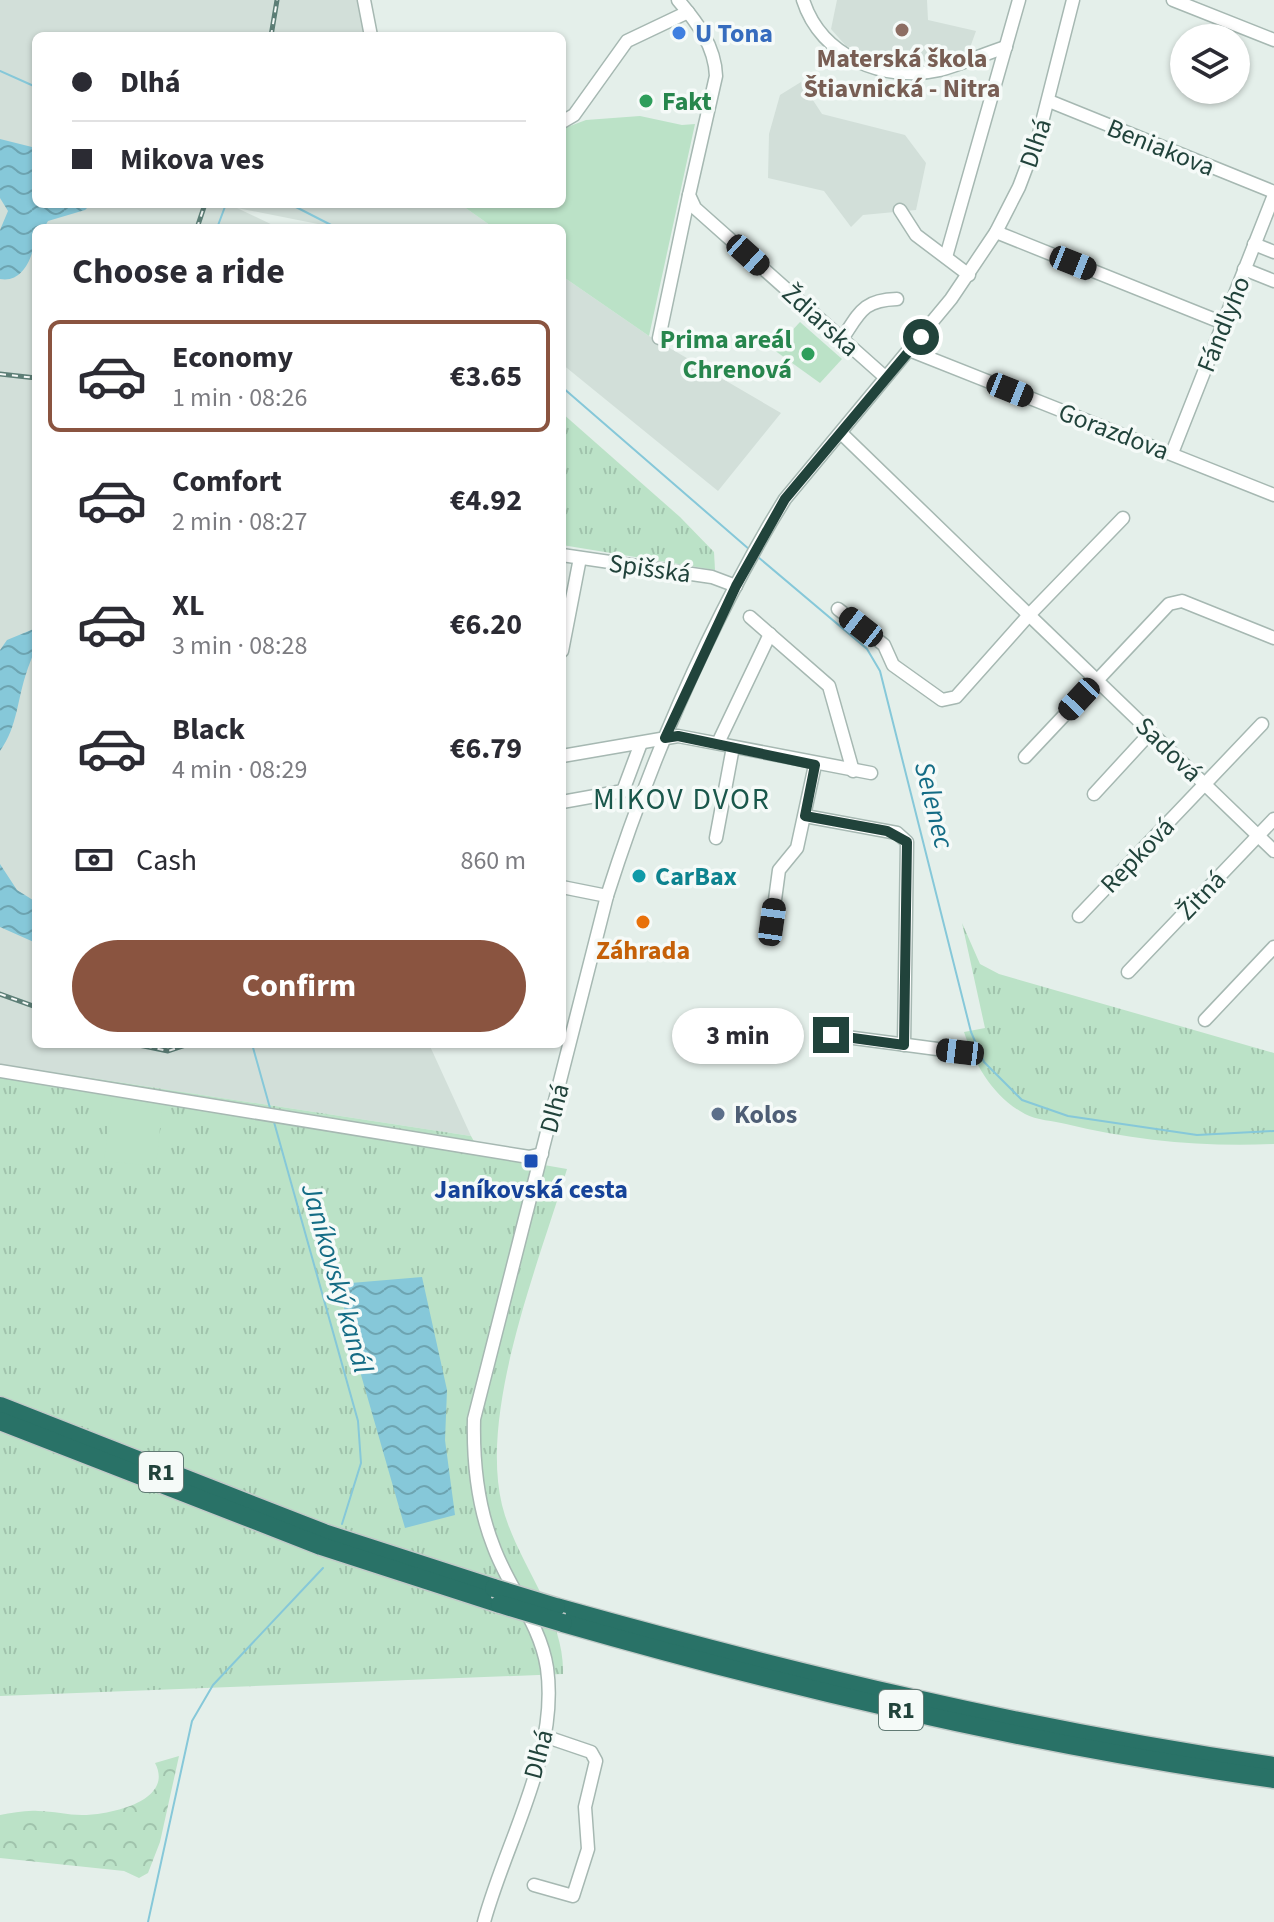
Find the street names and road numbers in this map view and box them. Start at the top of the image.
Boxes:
street label: Beniakova [1101,109,1220,186]
street label: Dlhá [1010,114,1061,173]
street label: Fándlyho [1187,271,1259,378]
street label: Ždiarska [774,276,868,365]
street label: Gorazdova [1053,393,1174,469]
street label: Spišská [607,544,693,593]
street label: Sadová [1127,708,1210,791]
street label: Repková [1092,809,1183,902]
street label: Žitná [1168,862,1234,929]
street label: Dlhá [530,1079,579,1137]
road number: R1 [139,1452,183,1492]
road number: R1 [879,1690,923,1730]
street label: Dlhá [514,1725,563,1783]

